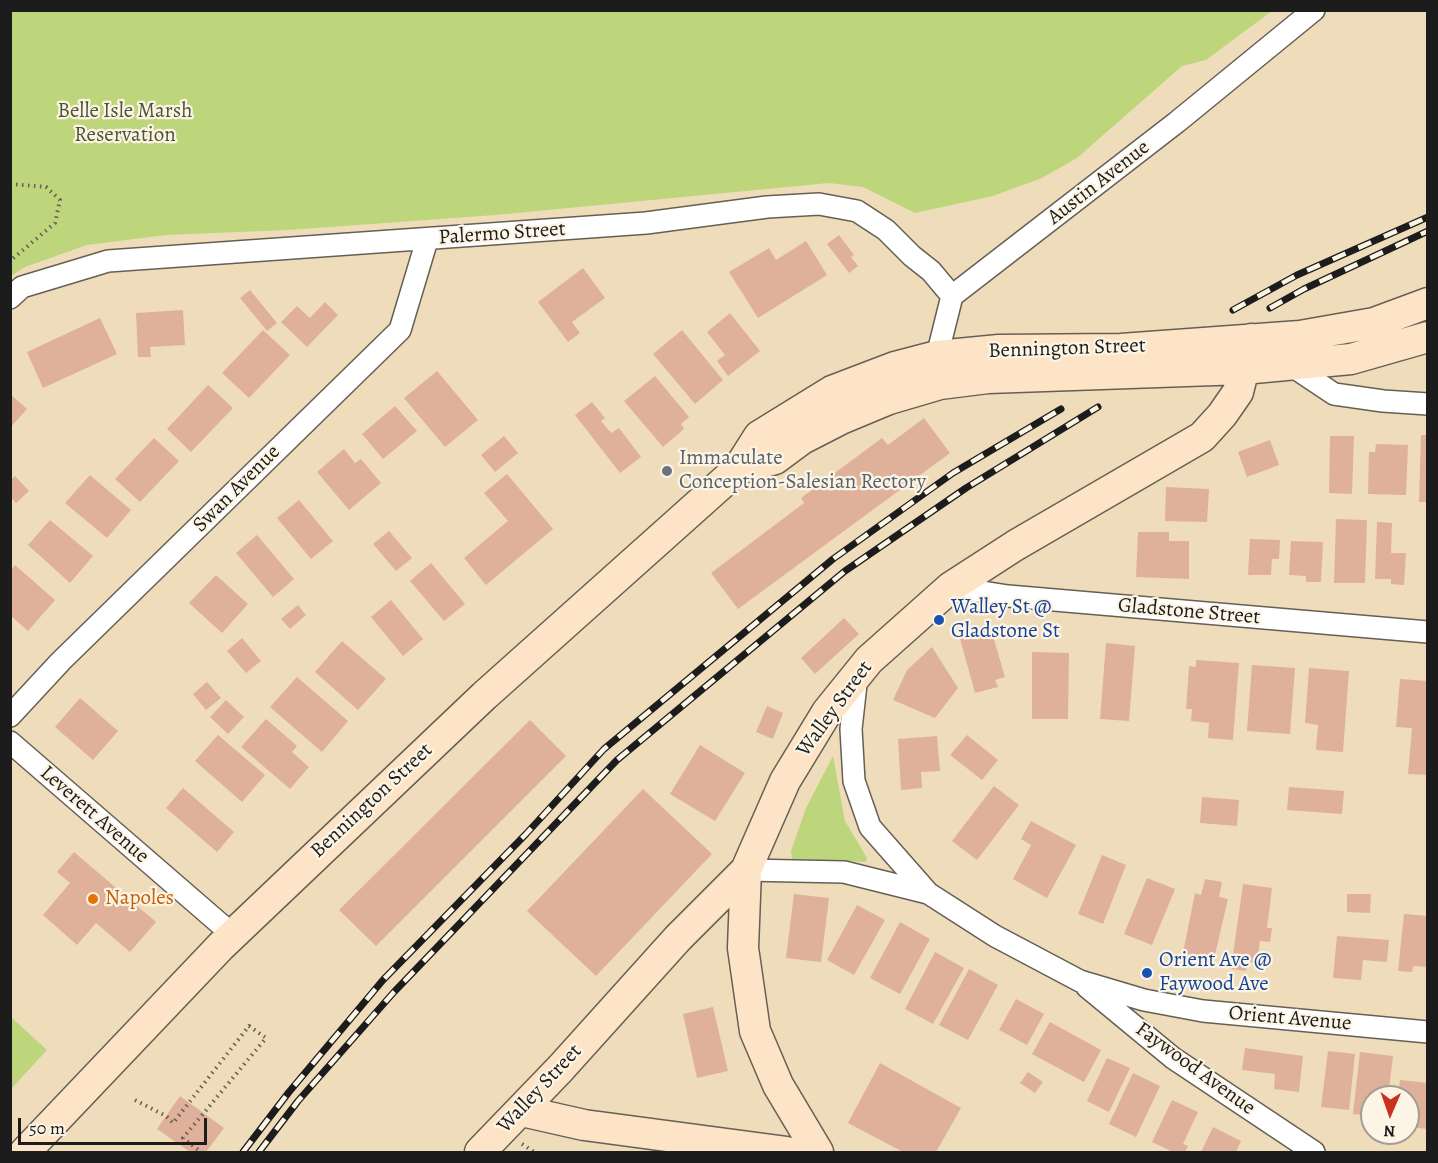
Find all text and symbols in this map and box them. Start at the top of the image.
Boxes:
park label: Belle Isle Marsh Reservation [58,99,192,149]
street label: Austin Avenue [1043,135,1155,231]
street label: Palermo Street [438,217,566,251]
street label: Bennington Street [988,334,1146,364]
street label: Swan Avenue [188,440,286,538]
place label: Immaculate Conception-Salesian Rectory [679,446,926,496]
marker: Immaculate Conception-Salesian Rectory [660,464,674,478]
street label: Gladstone Street [1117,593,1261,631]
place label: Walley St @ Gladstone St [951,595,1060,645]
marker: Walley St @ Gladstone St [932,613,946,627]
street label: Walley Street [792,656,878,762]
street label: Bennington Street [306,738,438,864]
street label: Leverett Avenue [34,761,154,869]
place label: Napoles [105,886,174,912]
marker: Napoles [86,892,100,906]
place label: Orient Ave @ Faywood Ave [1159,948,1271,998]
marker: Orient Ave @ Faywood Ave [1140,966,1154,980]
street label: Orient Avenue [1228,1001,1352,1037]
street label: Faywood Avenue [1130,1017,1260,1121]
street label: Walley Street [492,1039,588,1139]
north arrow [1360,1085,1420,1145]
scale bar [21,1106,210,1144]
text: 50 m [29,1116,65,1140]
text: N [1383,1120,1396,1142]

